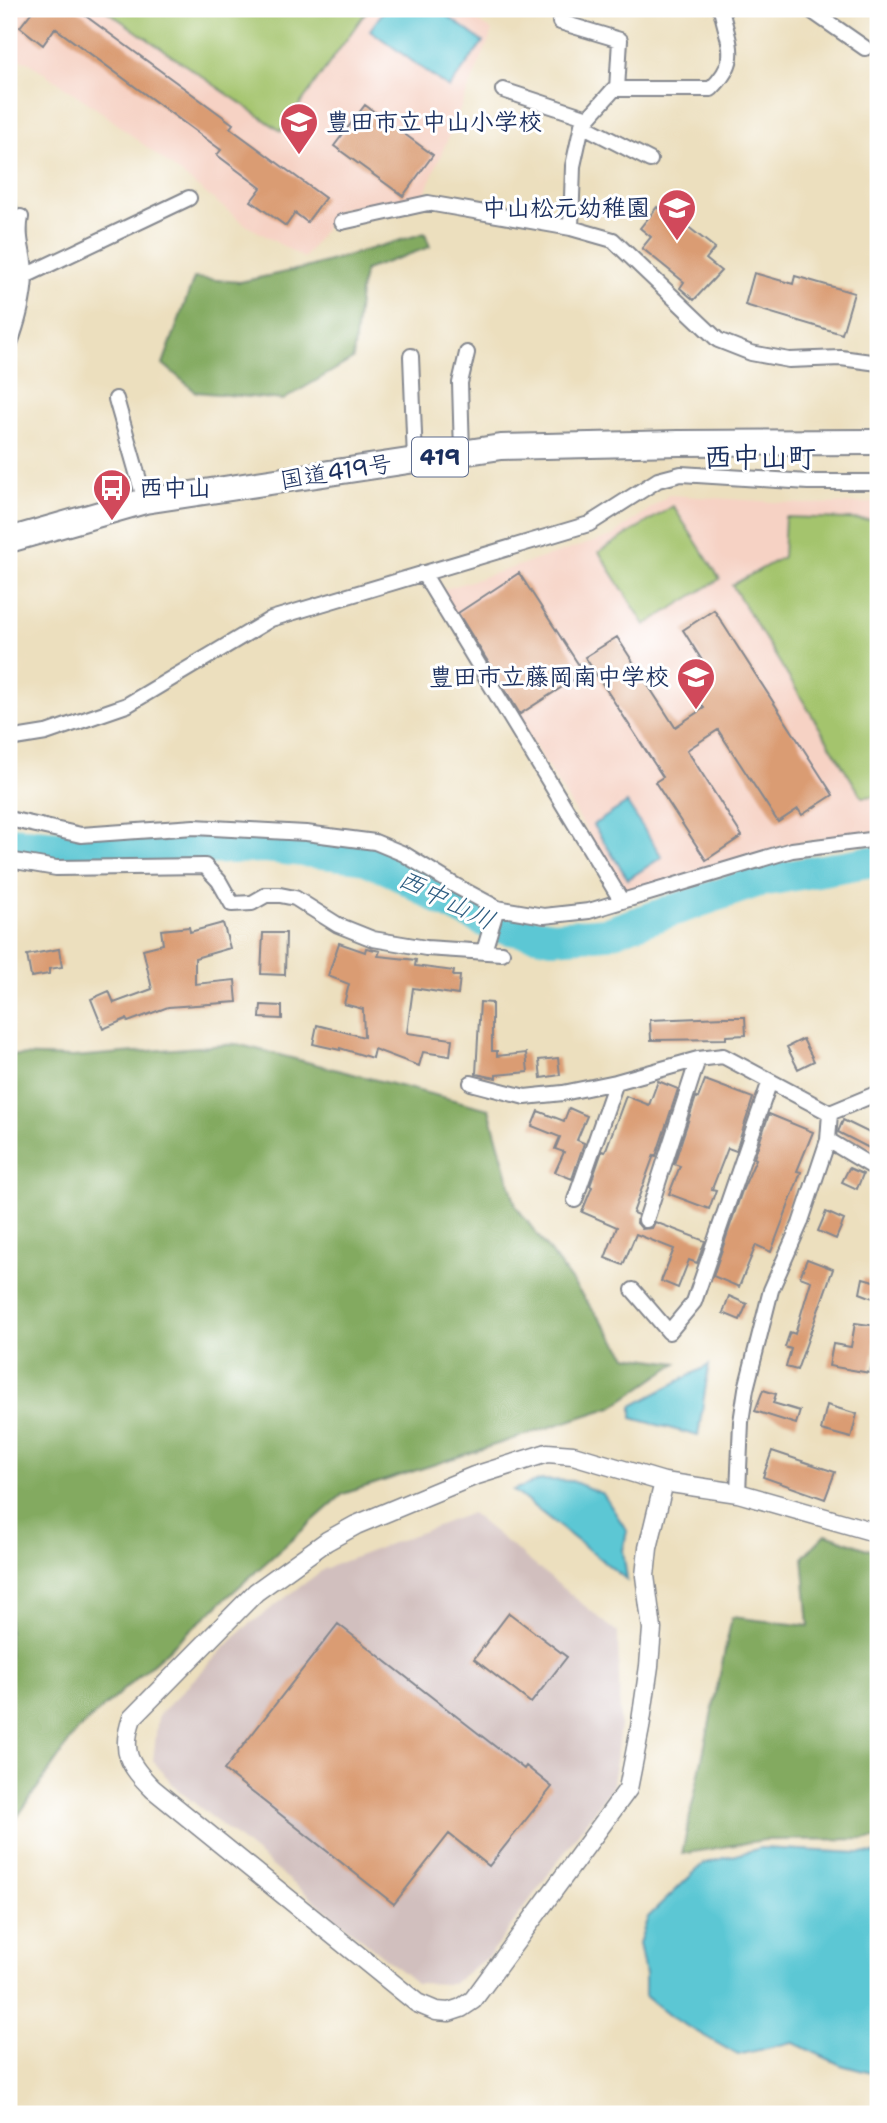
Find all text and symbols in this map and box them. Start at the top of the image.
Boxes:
school or university icon: 豊田市立中山小学校 [278,101,320,156]
place label: 豊田市立中山小学校 [326,106,542,138]
school or university icon: 中山松元幼稚園 [656,187,698,242]
place label: 中山松元幼稚園 [482,192,650,224]
road number: 419 [412,438,468,477]
district label: 西中山町 [704,438,816,476]
street label: 国道419号 [277,447,395,497]
bus stop icon: 西中山 [91,467,133,522]
place label: 西中山 [139,472,211,504]
school or university icon: 豊田市立藤岡南中学校 [675,656,717,711]
place label: 豊田市立藤岡南中学校 [429,661,669,693]
water label: 西中山川 [393,860,501,938]

